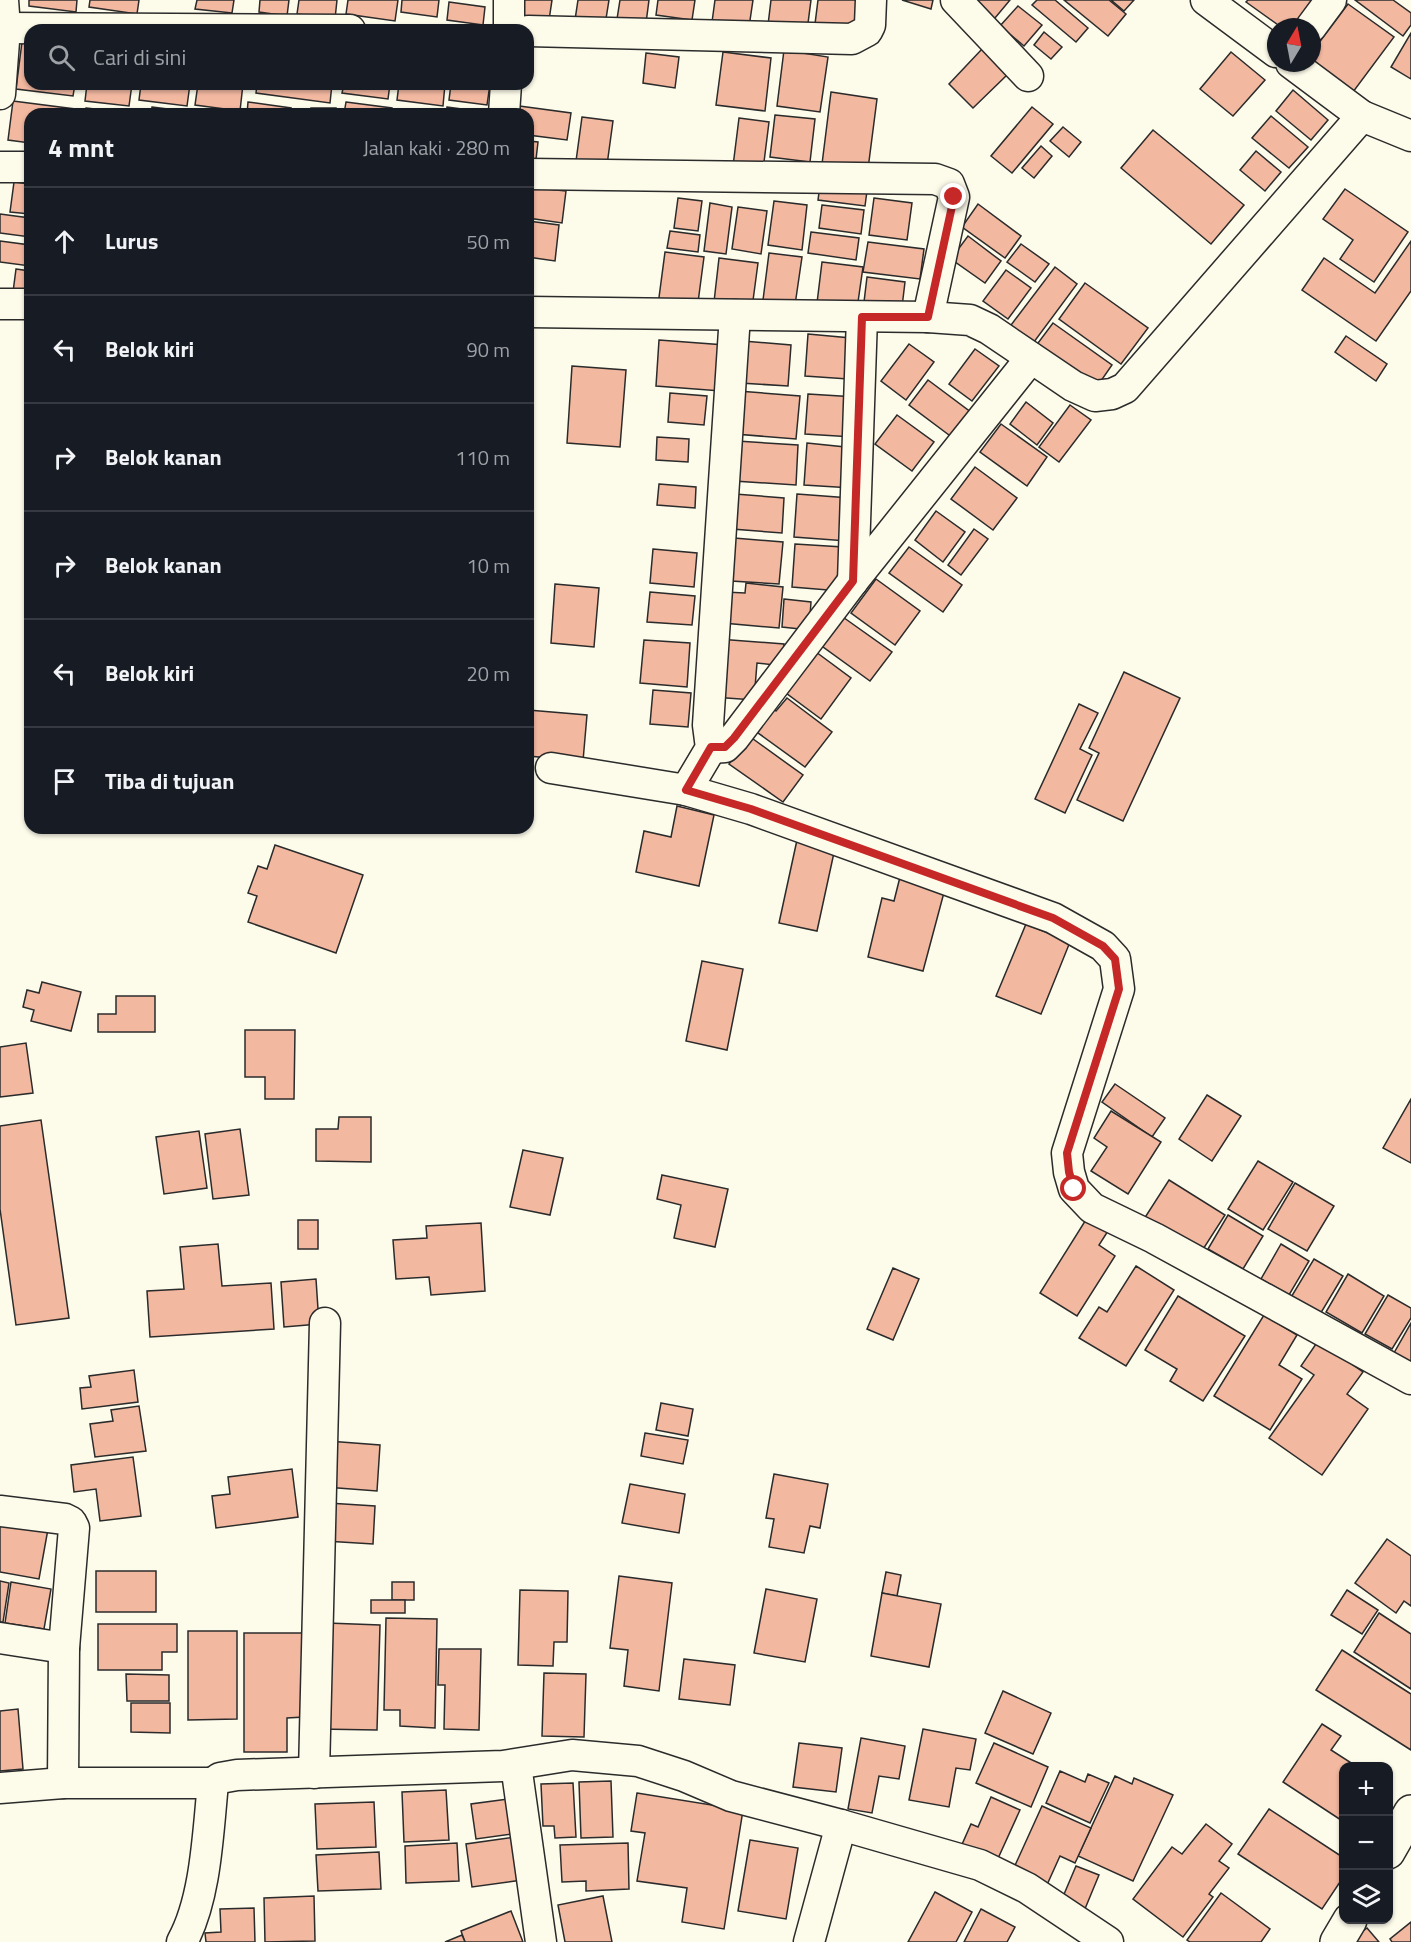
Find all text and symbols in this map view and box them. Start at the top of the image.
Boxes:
north arrow [1267,18,1321,72]
search box [24,24,534,90]
text: Cari di sini [93,40,186,74]
icon: search [45,41,78,74]
text: 4 mnt [48,128,114,167]
text: Jalan kaki · 280 m [363,132,510,163]
route end [940,183,966,209]
text: Lurus [105,224,158,258]
icon: ahead [48,225,81,258]
text: 50 m [466,226,510,257]
text: Belok kiri [105,332,194,366]
icon: left [48,333,81,366]
text: 90 m [466,334,510,365]
text: Belok kanan [105,440,222,474]
icon: right [48,441,81,474]
text: 110 m [455,442,510,473]
text: Belok kanan [105,548,222,582]
icon: right [48,549,81,582]
text: 10 m [466,550,510,581]
text: Belok kiri [105,656,194,690]
icon: left [48,657,81,690]
text: 20 m [466,658,510,689]
text: Tiba di tujuan [105,764,234,798]
icon: arrive [48,765,81,798]
route start [1060,1175,1086,1201]
map controls [1339,1762,1393,1924]
button: + [1339,1762,1393,1816]
button: − [1339,1816,1393,1870]
button: layers [1339,1870,1393,1924]

